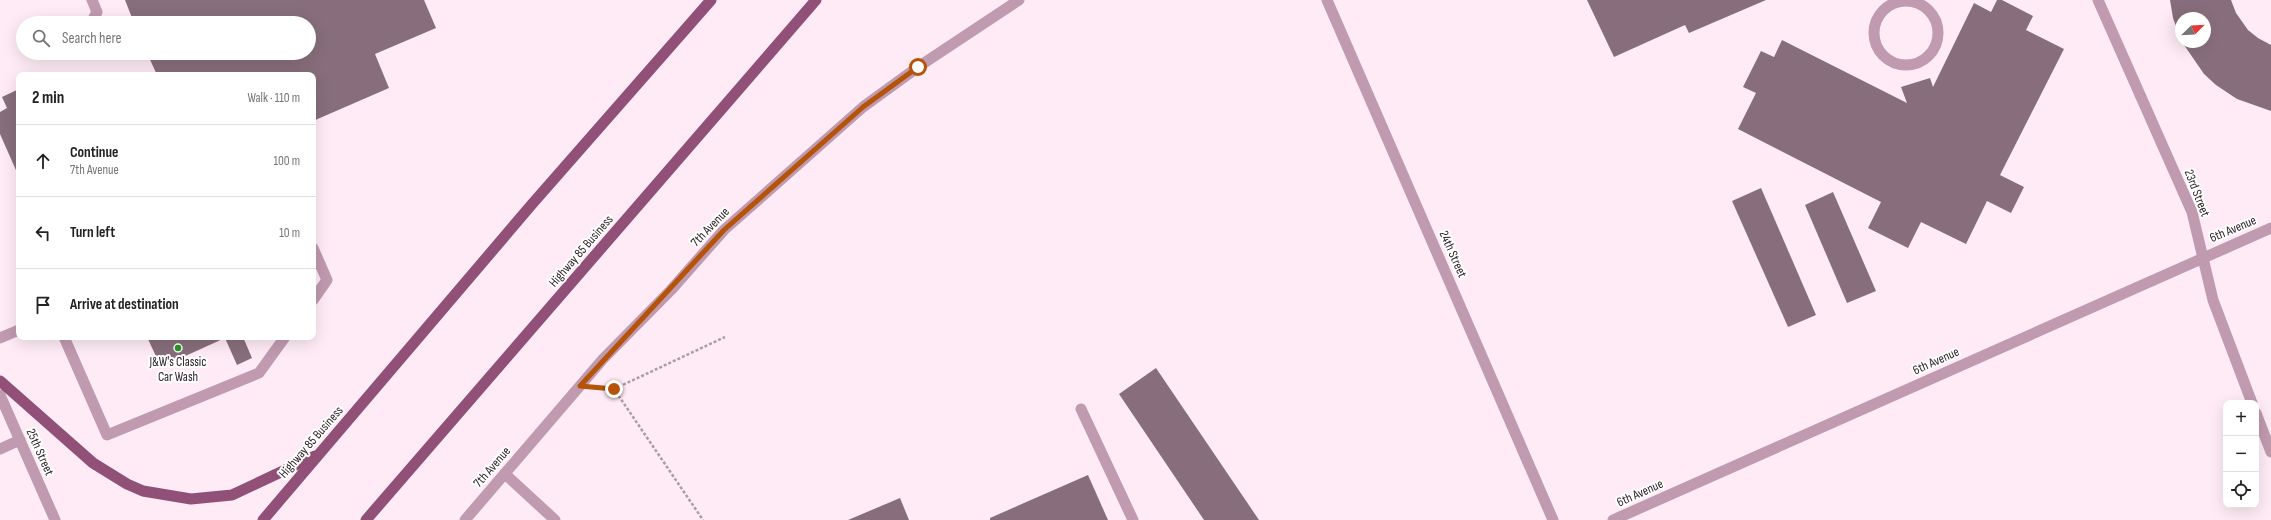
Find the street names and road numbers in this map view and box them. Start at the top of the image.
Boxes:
street label: 23rd Street [2181,167,2213,219]
street label: 7th Avenue [687,204,733,250]
street label: Highway 85 Business [545,211,617,290]
street label: 6th Avenue [2207,212,2259,246]
street label: 24th Street [1436,228,1470,280]
street label: 6th Avenue [1910,344,1962,378]
street label: Highway 85 Business [275,402,347,481]
street label: 25th Street [23,426,57,478]
street label: 7th Avenue [470,443,514,491]
street label: 6th Avenue [1614,476,1666,510]

